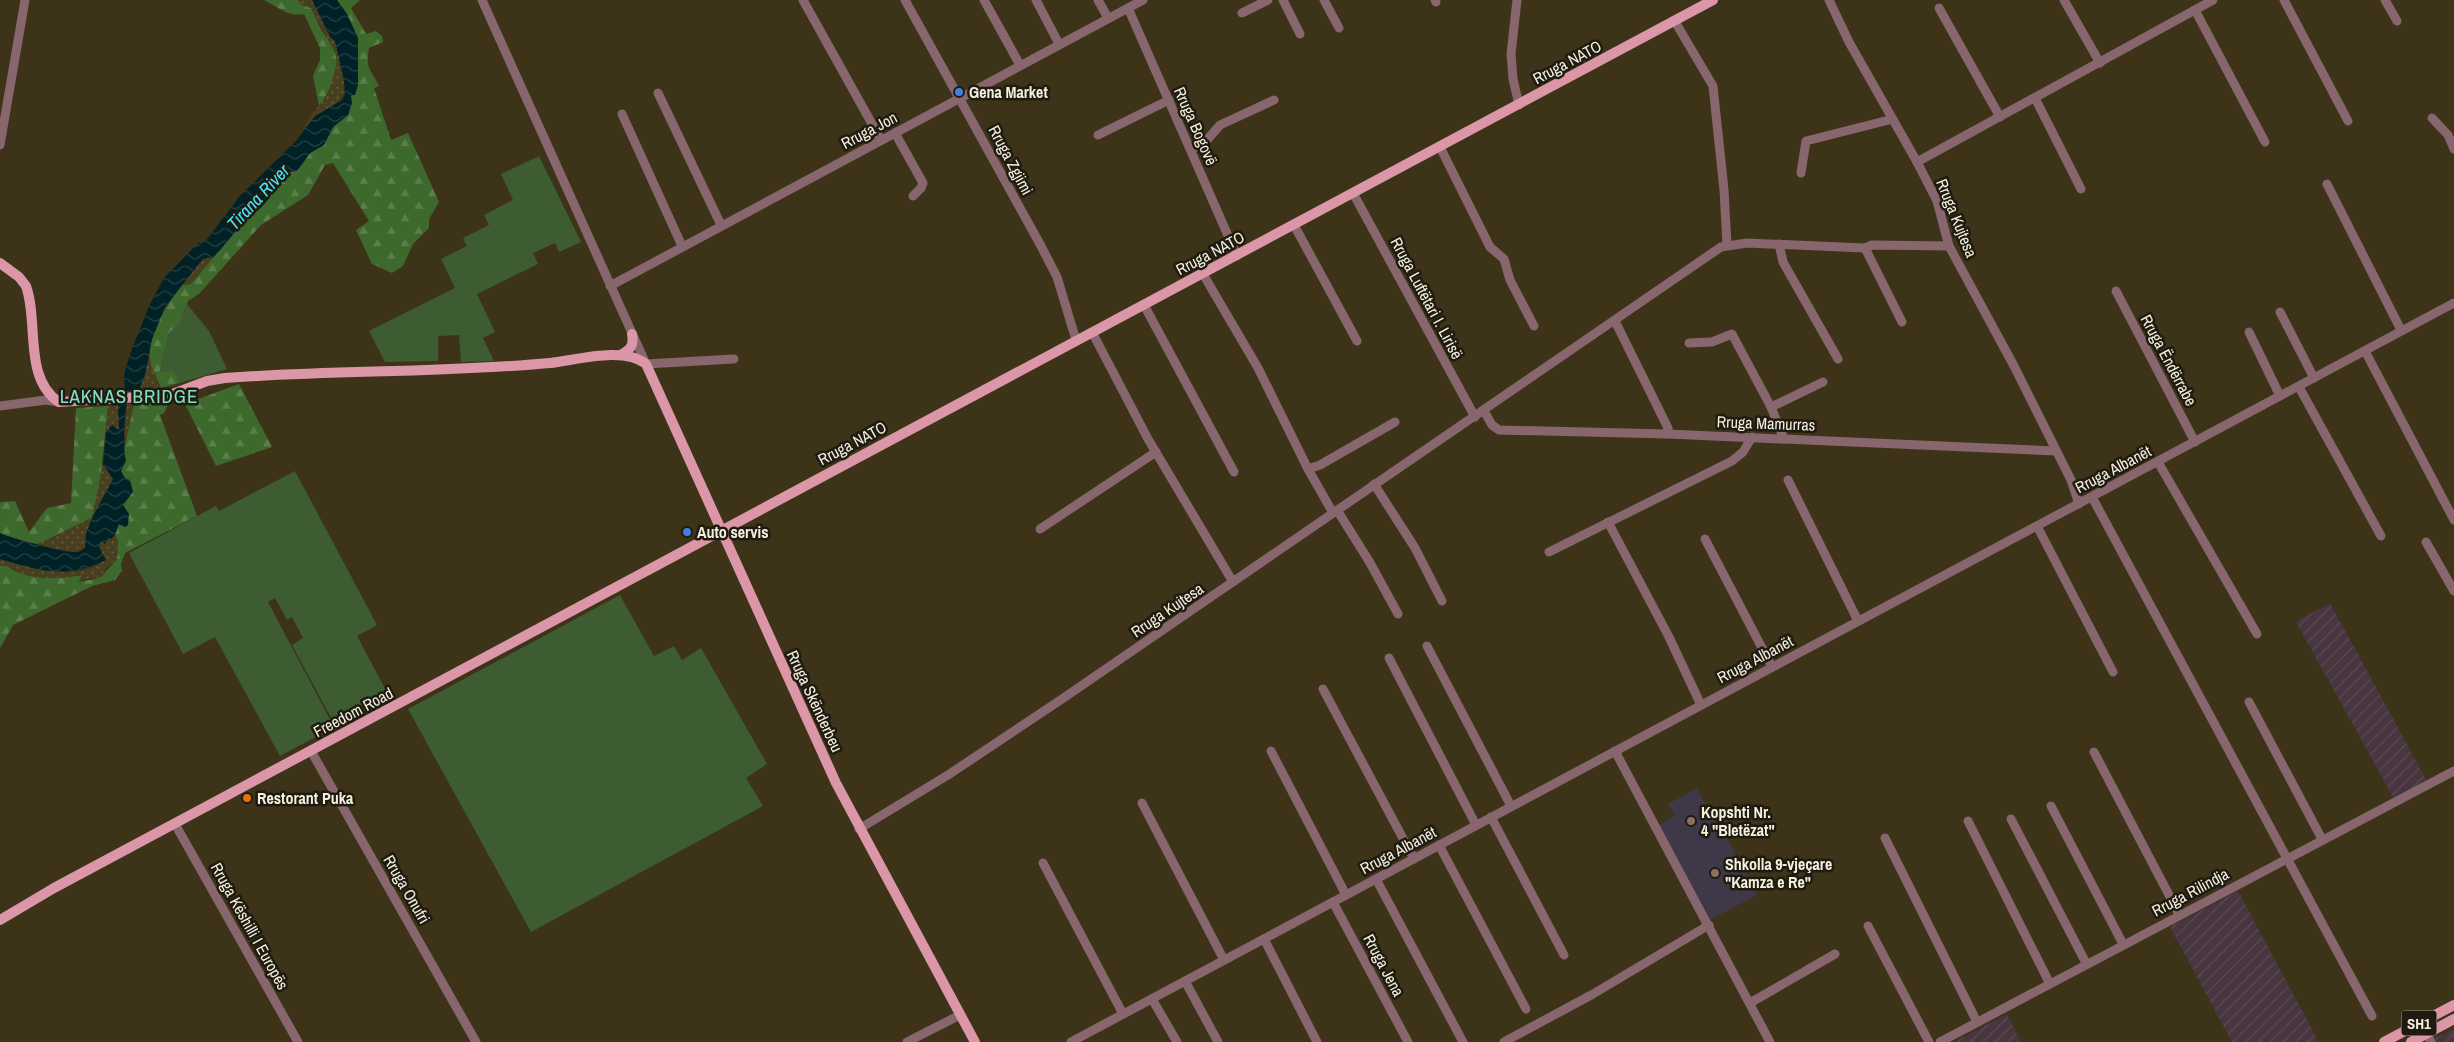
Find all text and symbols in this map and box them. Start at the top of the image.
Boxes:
street label: Rruga NATO [1529,35,1605,89]
place label: Gena Market [969,81,1048,103]
street label: Rruga Bogovë [1169,83,1223,169]
marker: Gena Market [953,86,965,98]
street label: Rruga Jon [837,106,901,154]
street label: Rruga Zgjimi [983,121,1039,199]
water label: Tirana River [221,158,296,235]
street label: Rruga Kujtesa [1931,175,1983,261]
street label: Rruga NATO [1172,226,1248,280]
street label: Rruga Luftëtari I. Lirisë [1386,233,1468,363]
street label: Rruga Ëndërrabe [2136,310,2202,410]
district label: LAKNAS BRIDGE [60,383,198,409]
street label: Rruga Mamurras [1716,410,1816,436]
street label: Rruga NATO [814,416,890,470]
street label: Rruga Albanët [2071,440,2155,498]
place label: Auto servis [697,521,768,543]
marker: Auto servis [681,526,693,538]
street label: Rruga Kujtesa [1126,577,1208,642]
street label: Rruga Albanët [1713,630,1797,688]
street label: Rruga Skënderbeu [782,646,848,756]
street label: Freedom Road [309,682,397,742]
place label: Restorant Puka [257,787,354,809]
marker: Restorant Puka [241,792,253,804]
place label: Kopshti Nr. 4 "Bletëzat" [1701,801,1775,841]
marker: Kopshti Nr. 4 "Bletëzat" [1685,815,1697,827]
street label: Rruga Albanët [1356,821,1440,879]
street label: Rruga Onufri [379,851,435,927]
place label: Shkolla 9-vjeçare "Kamza e Re" [1725,853,1832,893]
street label: Rruga Këshilli I Europës [206,858,294,994]
street label: Rruga Rilindja [2148,862,2233,921]
marker: Shkolla 9-vjeçare "Kamza e Re" [1709,867,1721,879]
street label: Rruga Jena [1358,930,1410,1001]
road number: SH1 [2402,1010,2436,1036]

